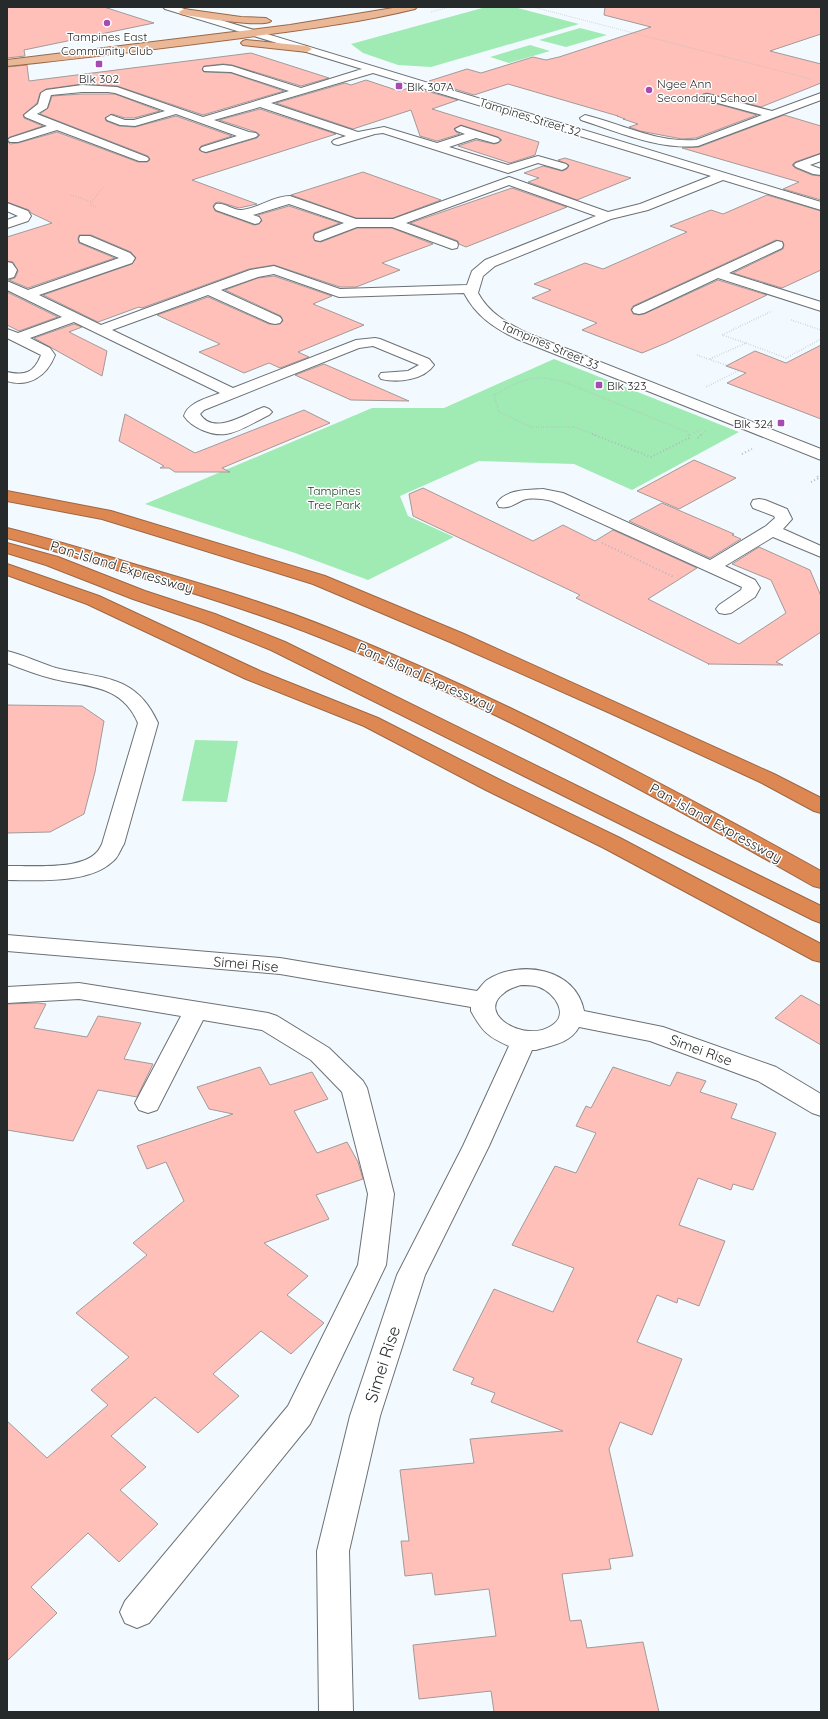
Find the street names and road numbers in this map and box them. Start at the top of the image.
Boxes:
street label: Tampines Street 32 [477,94,583,140]
street label: Tampines Street 33 [499,318,601,372]
street label: Pan-Island Expressway [48,537,196,597]
street label: Pan-Island Expressway [354,639,498,715]
street label: Pan-Island Expressway [647,779,785,867]
street label: Simei Rise [213,952,279,976]
street label: Simei Rise [667,1030,735,1070]
street label: Simei Rise [360,1323,404,1405]

